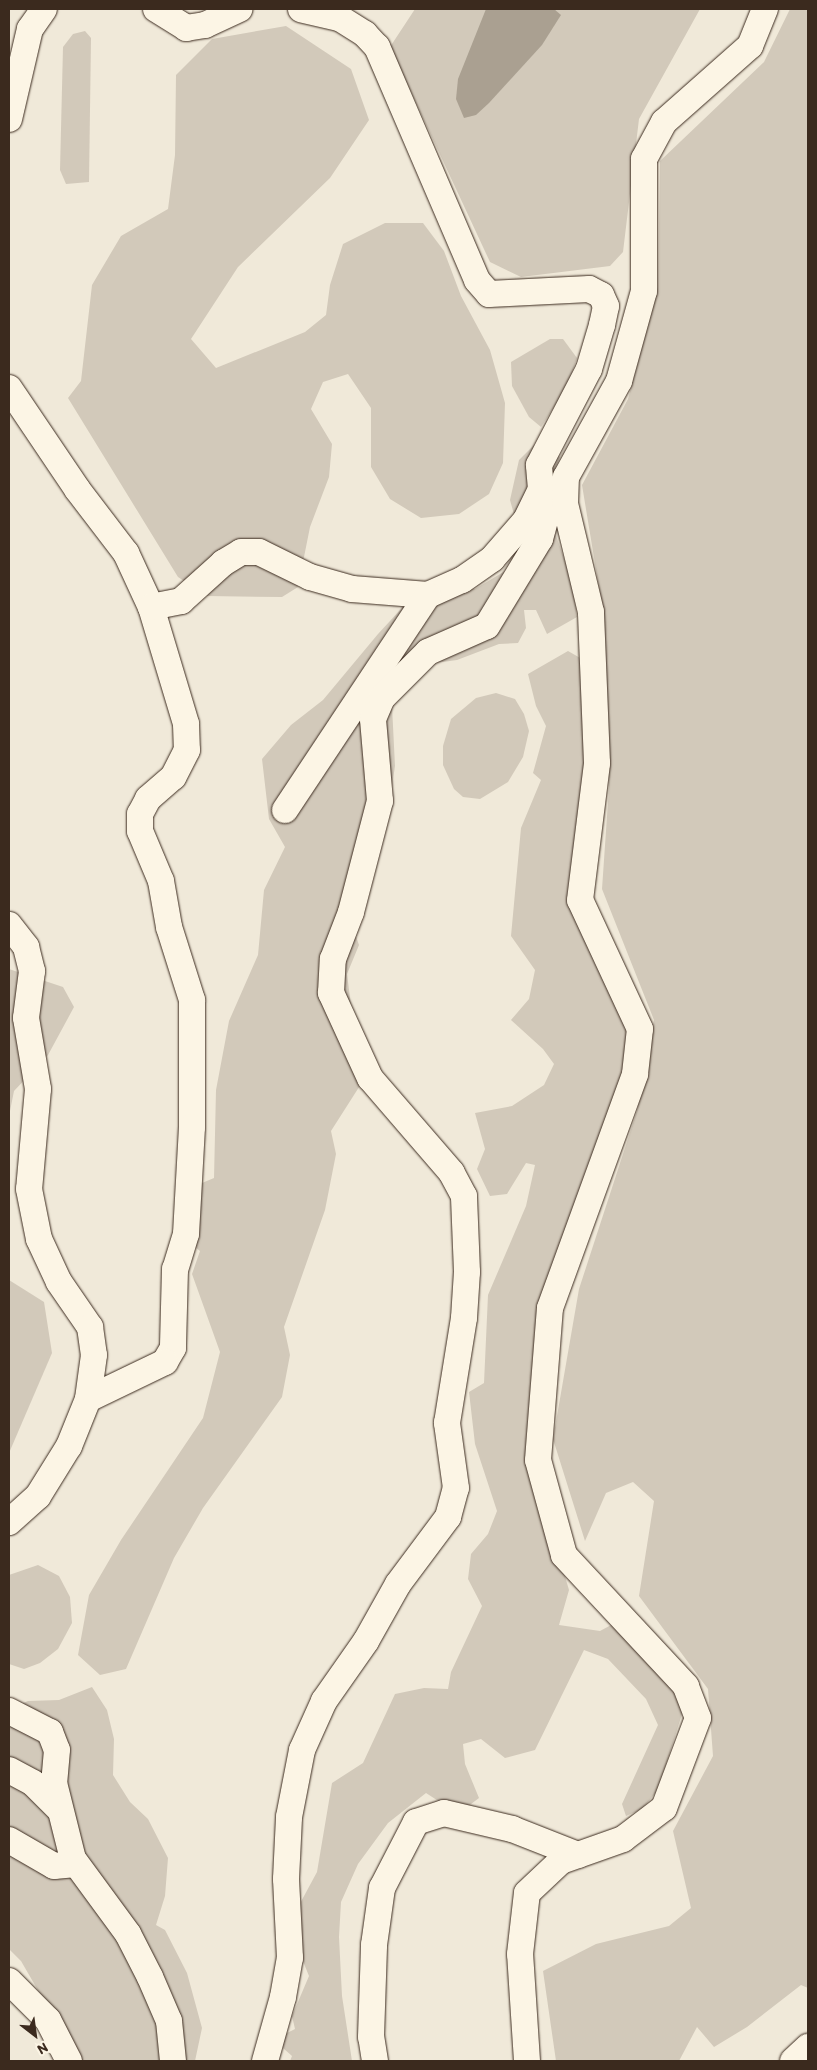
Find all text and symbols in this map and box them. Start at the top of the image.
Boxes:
north arrow [10,2010,60,2060]
text: N [34,2039,51,2058]

